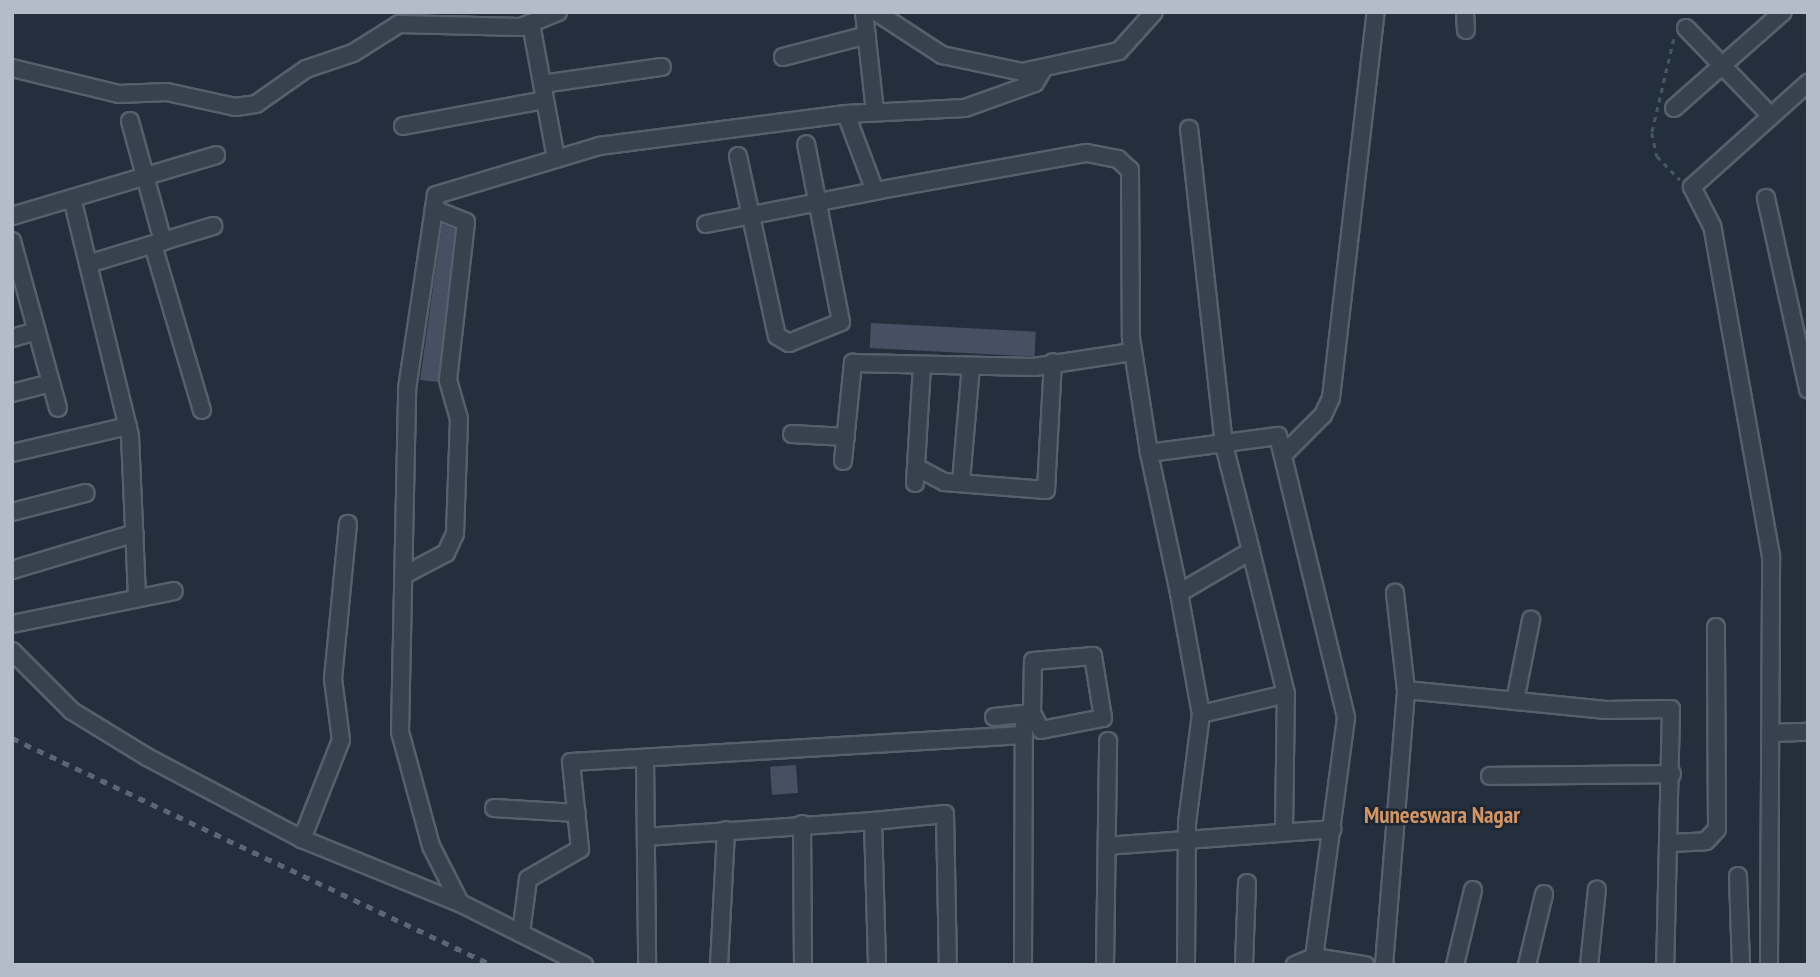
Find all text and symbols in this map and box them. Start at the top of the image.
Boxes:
district label: Muneeswara Nagar [1364,801,1520,829]

